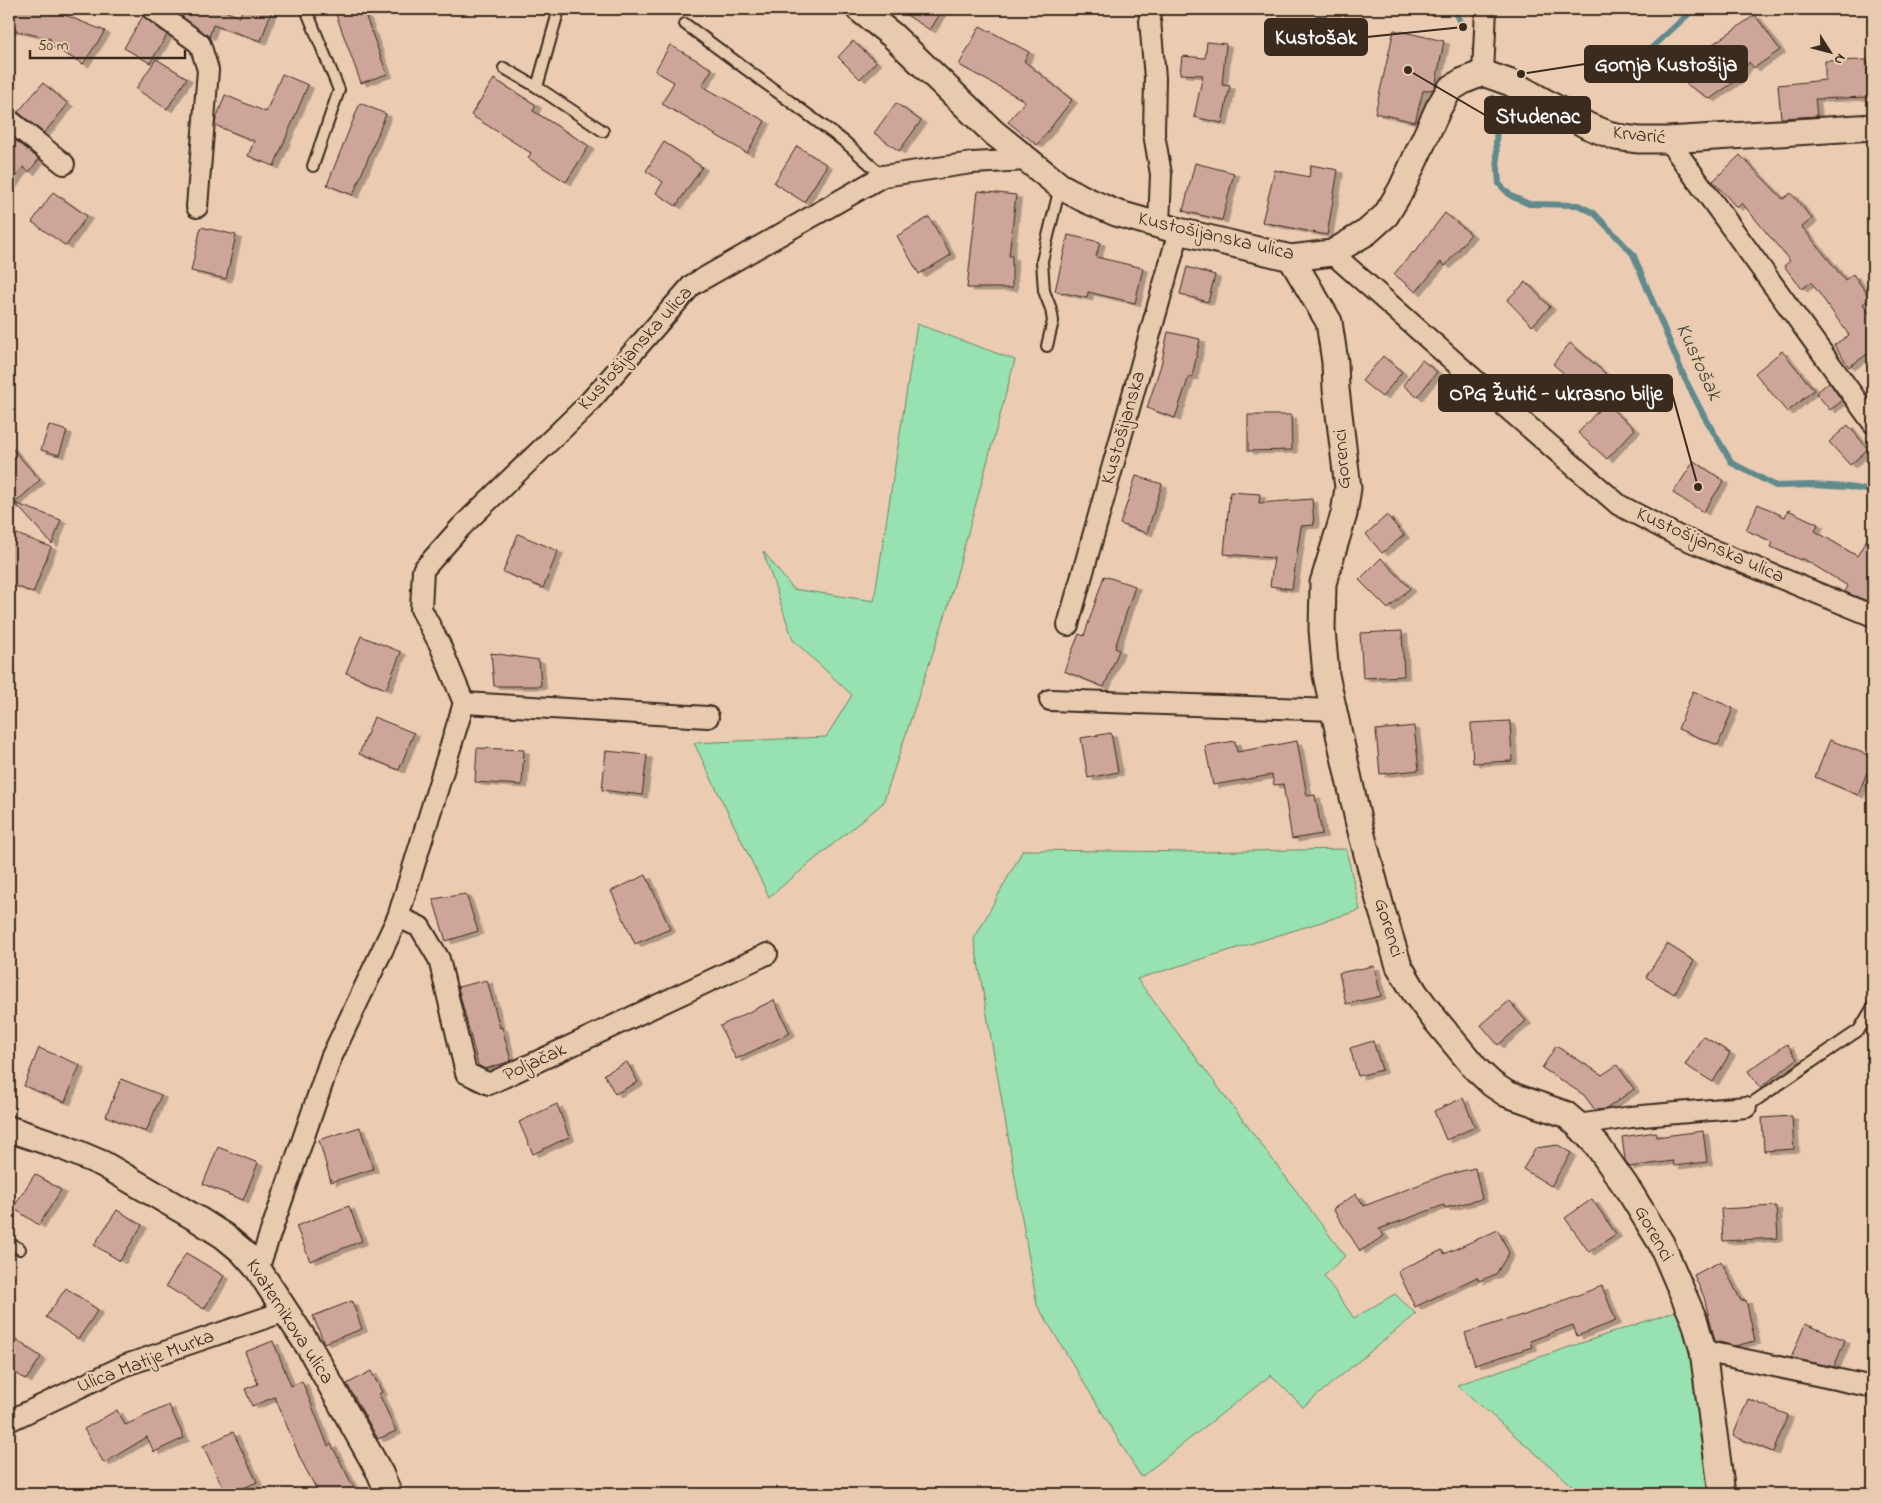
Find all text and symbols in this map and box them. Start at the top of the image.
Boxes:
callout: Kustošak [1265,19,1367,55]
text: Kustošak [1275,24,1358,54]
scale bar [30,28,185,60]
north arrow [1804,28,1854,78]
text: 50 m [38,35,69,57]
callout: Gornja Kustošija [1585,46,1747,82]
text: N [1828,49,1851,69]
text: Gornja Kustošija [1595,51,1737,81]
callout: Studenac [1485,97,1590,133]
text: Studenac [1496,103,1581,133]
street label: Krvarić [1611,119,1667,153]
street label: Kustošijanska ulica [1135,205,1297,269]
street label: Kustošijanska ulica [572,280,700,418]
water label: Kustošak [1667,318,1729,406]
street label: Kustošijanska [1094,368,1154,488]
callout: OPG Žutić - ukrasno bilje [1439,375,1672,411]
text: OPG Žutić - ukrasno bilje [1449,380,1663,410]
street label: Gorenci [1326,428,1360,490]
street label: Kustošijanska ulica [1631,500,1789,592]
street label: Gorenci [1365,895,1411,961]
street label: Poljačak [499,1036,572,1090]
street label: Gorenci [1626,1201,1680,1267]
street label: Kvaternikova ulica [238,1254,340,1390]
street label: Ulica Matije Murka [73,1323,219,1401]

